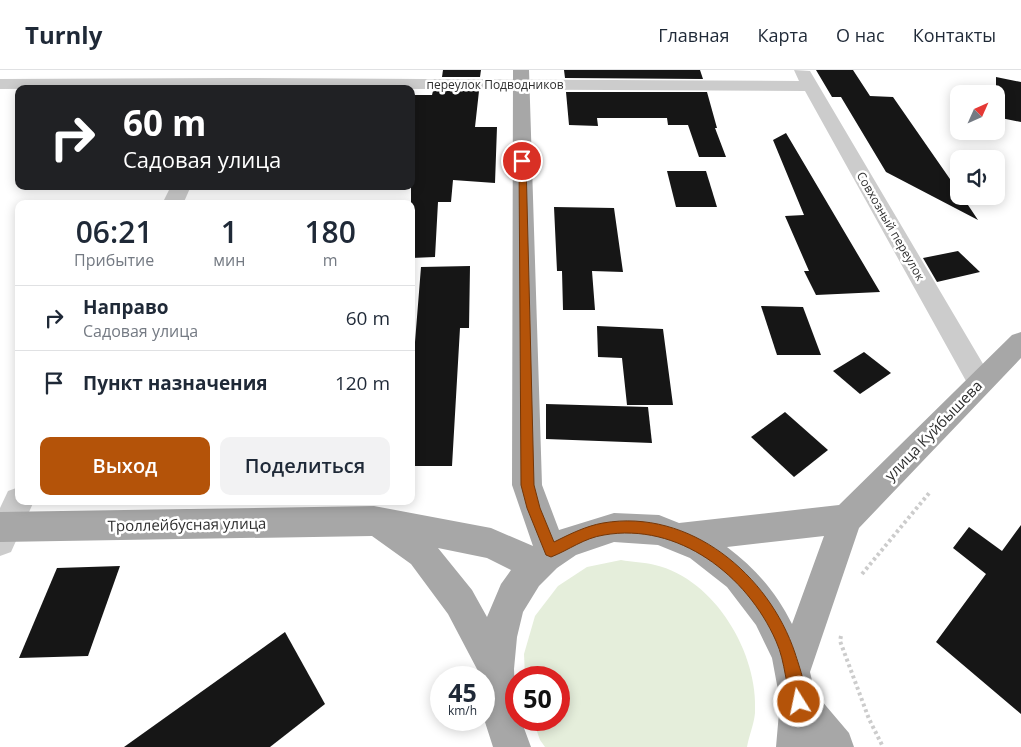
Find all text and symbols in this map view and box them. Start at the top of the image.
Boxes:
text: Turnly [25,18,102,51]
text: Главная [658,23,730,47]
text: Карта [758,23,808,47]
text: О нас [836,23,885,47]
text: Контакты [913,23,996,47]
street label: переулок Подводников [426,76,564,93]
north arrow [950,85,1005,140]
map controls [950,85,1005,205]
text: 60 m [123,99,206,146]
icon: right [40,105,105,170]
pin [501,140,543,182]
text: Садовая улица [123,144,281,174]
icon: arrive [508,147,536,175]
button: sound [950,150,1005,205]
street label: Совхозный переулок [853,168,930,284]
text: 06:21 [76,211,153,252]
text: 1 [221,211,238,252]
text: 180 [304,211,356,252]
text: Прибытие [74,249,154,271]
text: мин [213,249,245,271]
text: m [323,249,338,271]
text: Направо [83,294,169,320]
icon: right [40,304,68,332]
text: 60 m [346,305,390,331]
text: Садовая улица [83,320,198,342]
icon: arrive [40,369,68,397]
text: Пункт назначения [83,370,268,396]
text: 120 m [335,370,390,396]
street label: улица Куйбышева [880,375,986,485]
button: Выход [40,437,210,495]
button: Поделиться [220,437,390,495]
street label: Троллейбусная улица [108,513,266,535]
speed limit sign: 50 [505,666,570,731]
text: 45 [448,675,477,709]
position arrow [772,675,824,727]
text: km/h [448,702,477,719]

